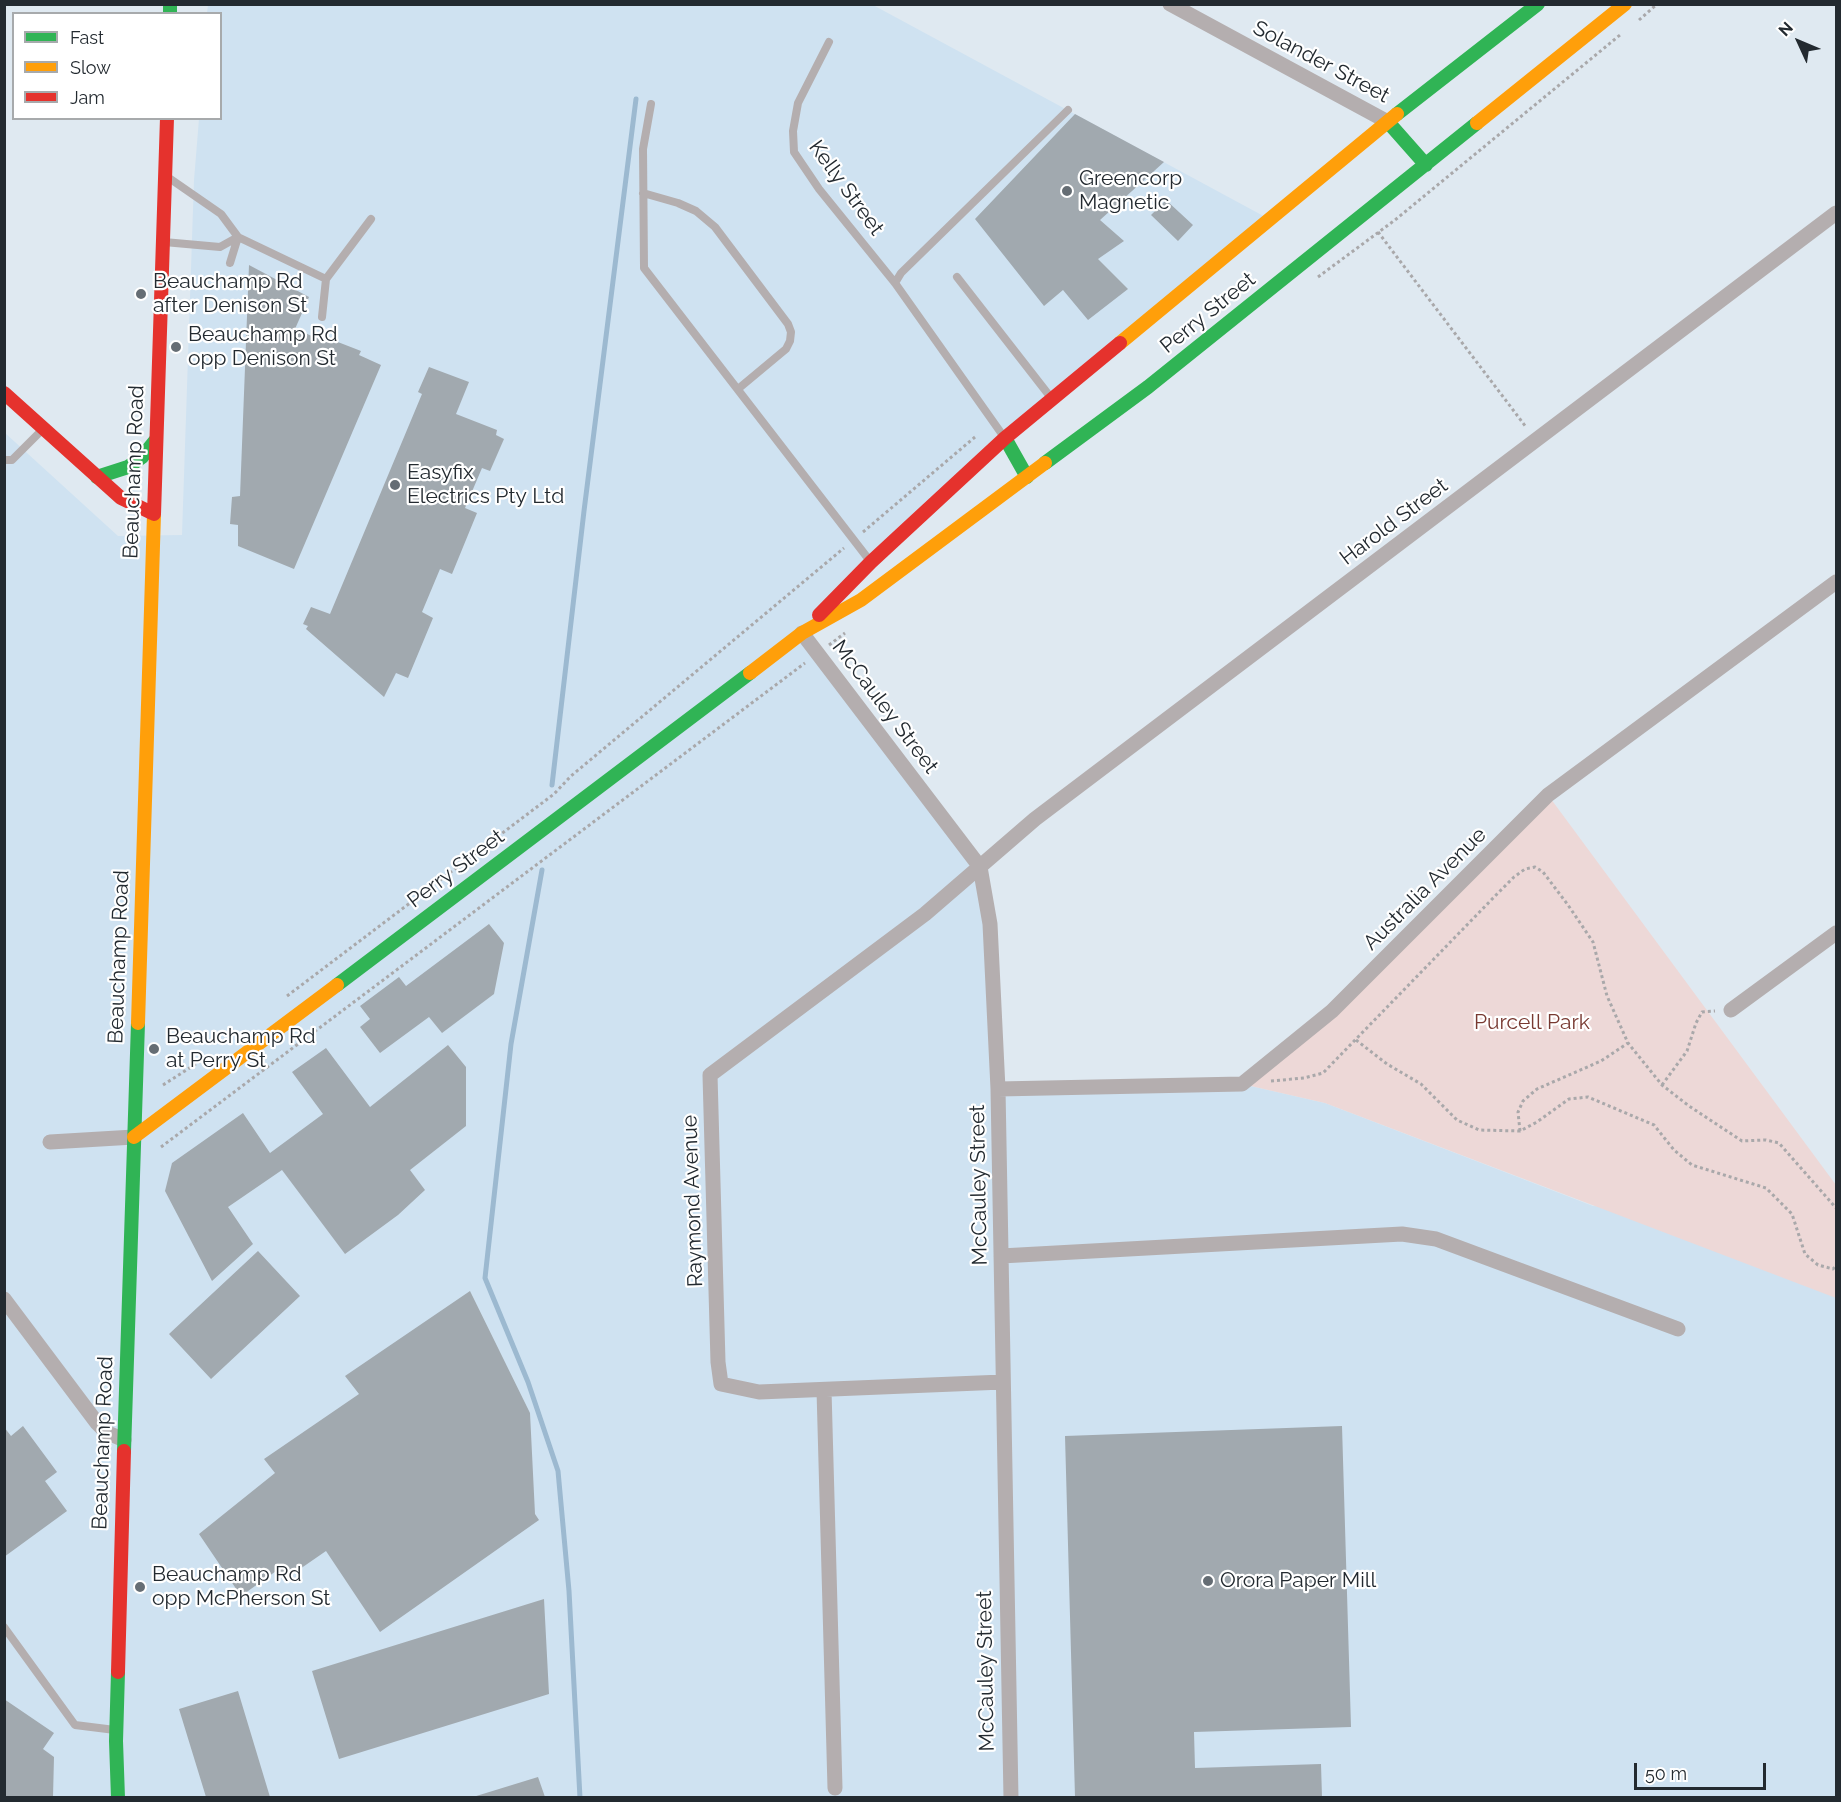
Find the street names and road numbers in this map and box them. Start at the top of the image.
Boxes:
street label: Solander Street [1248,15,1394,109]
street label: Kelly Street [803,136,889,240]
street label: Perry Street [1155,267,1261,359]
street label: Beauchamp Road [118,385,150,559]
street label: Harold Street [1335,473,1453,571]
street label: McCauley Street [827,635,943,779]
street label: Australia Avenue [1358,822,1492,956]
street label: Perry Street [403,824,509,914]
street label: Beauchamp Road [103,870,135,1044]
street label: McCauley Street [965,1104,993,1266]
street label: Raymond Avenue [677,1115,709,1287]
street label: Beauchamp Road [87,1356,119,1530]
street label: McCauley Street [972,1590,1000,1752]

